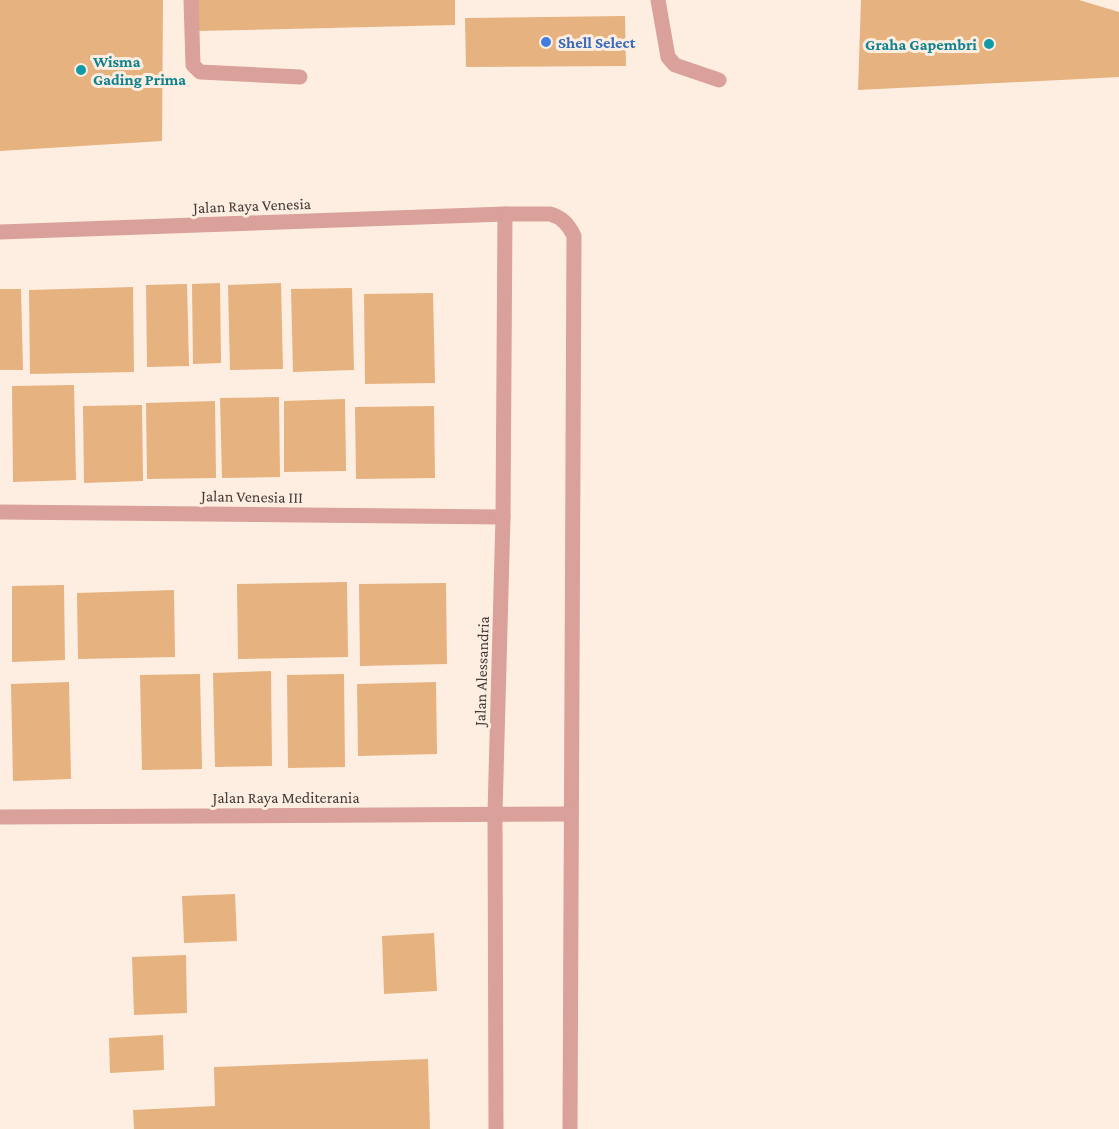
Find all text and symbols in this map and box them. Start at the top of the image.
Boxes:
place label: Shell Select [558,34,636,51]
marker: Shell Select [539,35,553,49]
place label: Graha Gapembri [865,36,977,53]
marker: Graha Gapembri [982,37,996,51]
place label: Wisma Gading Prima [92,53,186,88]
marker: Wisma Gading Prima [74,63,88,77]
street label: Jalan Raya Venesia [191,195,312,217]
street label: Jalan Venesia III [199,487,303,507]
street label: Jalan Alessandria [471,615,493,728]
street label: Jalan Raya Mediterania [210,789,360,807]

